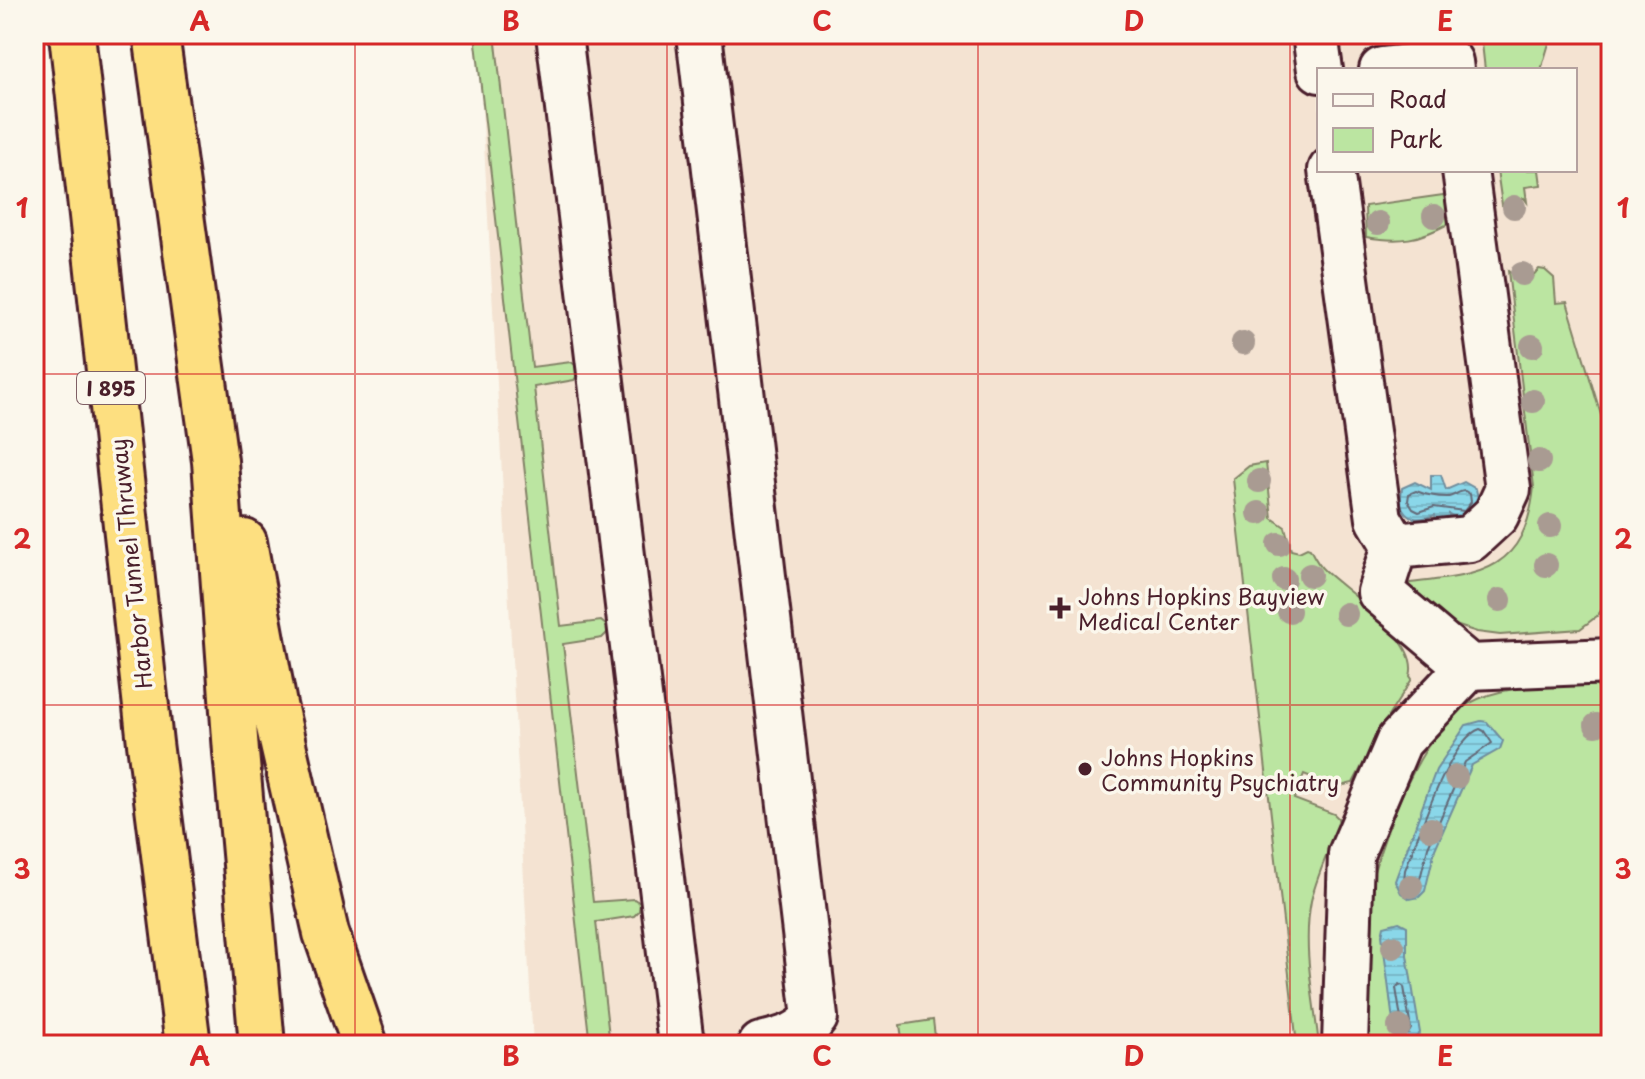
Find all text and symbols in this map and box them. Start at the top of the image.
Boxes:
text: A [190,1,210,40]
text: B [502,1,520,40]
text: C [812,1,832,40]
text: D [1124,1,1144,40]
text: E [1437,1,1453,40]
legend [1317,68,1577,172]
text: Road [1389,80,1447,116]
text: Park [1389,120,1443,156]
text: 1 [16,188,28,227]
text: 1 [1617,188,1629,227]
road number: I 895 [77,372,145,404]
street label: Harbor Tunnel Thruway [100,437,160,691]
text: 2 [13,519,31,558]
text: 2 [1614,519,1632,558]
place label: Johns Hopkins Bayview Medical Center [1078,579,1324,637]
marker: Johns Hopkins Bayview Medical Center [1049,597,1071,619]
place label: Johns Hopkins Community Psychiatry [1101,740,1339,798]
marker: Johns Hopkins Community Psychiatry [1076,760,1094,778]
text: 3 [13,849,31,888]
text: 3 [1614,849,1632,888]
text: A [190,1036,210,1075]
text: B [502,1036,520,1075]
text: C [812,1036,832,1075]
text: D [1124,1036,1144,1075]
text: E [1437,1036,1453,1075]

